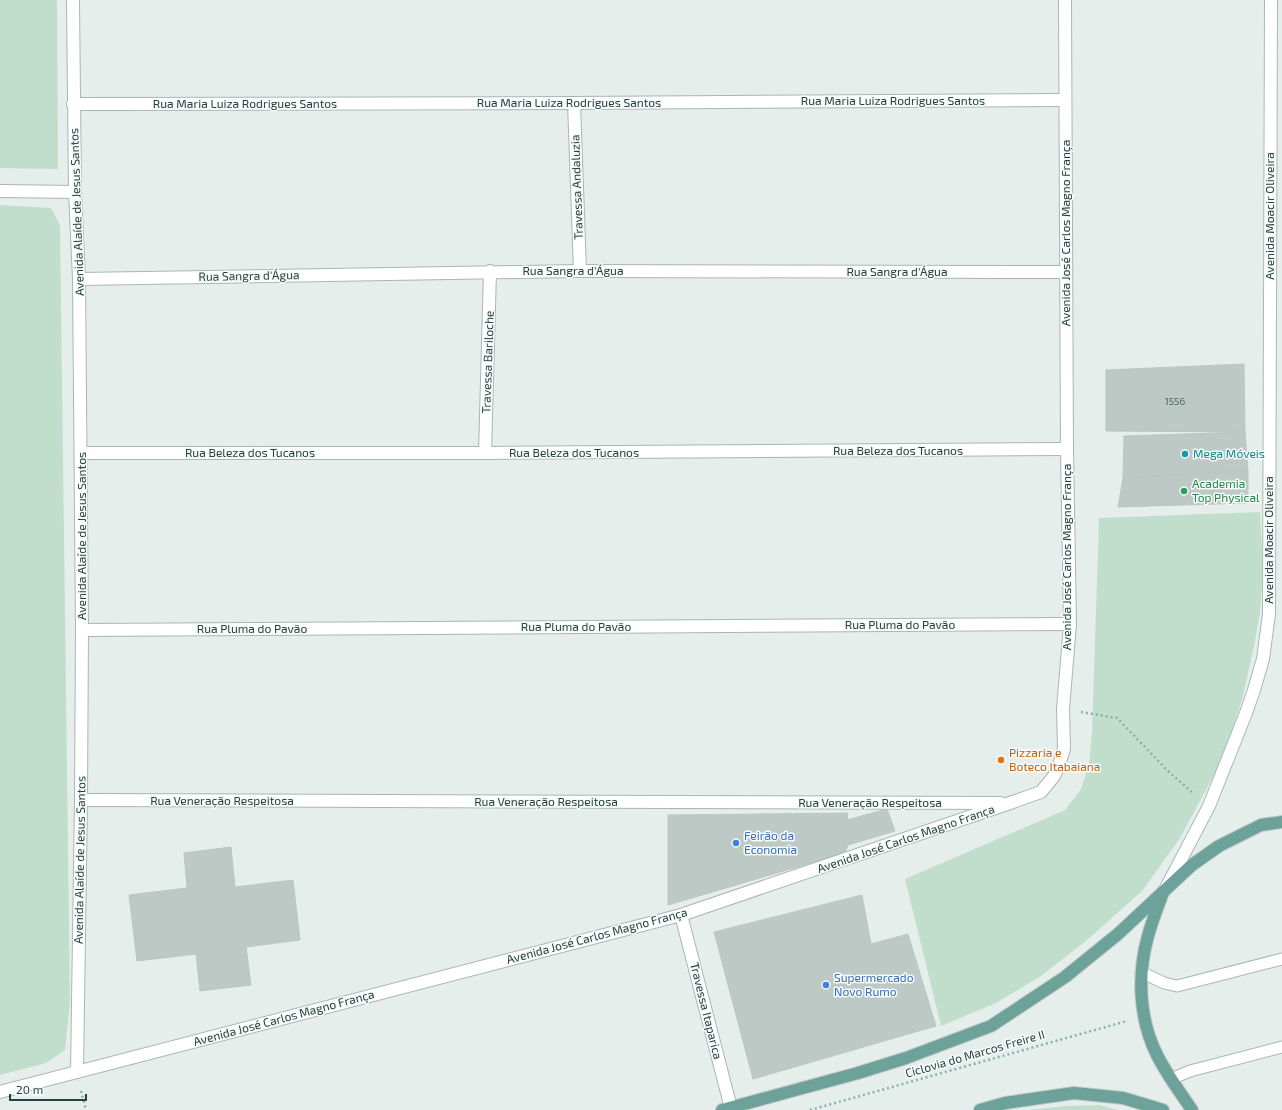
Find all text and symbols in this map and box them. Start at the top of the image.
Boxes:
street label: Rua Maria Luiza Rodrigues Santos [801,93,985,107]
street label: Rua Maria Luiza Rodrigues Santos [477,95,661,109]
street label: Rua Maria Luiza Rodrigues Santos [153,96,337,110]
street label: Avenida Alaíde de Jesus Santos [66,128,86,296]
street label: Travessa Andaluzia [567,134,585,240]
street label: Avenida José Carlos Magno França [1058,140,1073,326]
street label: Avenida Moacir Oliveira [1262,152,1276,280]
street label: Rua Sangra d'Água [522,263,624,277]
street label: Rua Sangra d'Água [846,264,948,278]
street label: Rua Sangra d'Água [198,267,300,283]
street label: Travessa Bariloche [478,310,496,414]
house number: 1556 [1165,395,1185,407]
street label: Rua Beleza dos Tucanos [833,443,963,457]
street label: Rua Beleza dos Tucanos [185,445,315,459]
street label: Rua Beleza dos Tucanos [509,445,639,459]
place label: Mega Móveis [1193,446,1265,460]
marker: Mega Móveis [1180,449,1190,459]
street label: Avenida Alaíde de Jesus Santos [74,452,88,620]
street label: Avenida José Carlos Magno França [1059,464,1074,650]
place label: Academia Top Physical [1192,476,1260,504]
street label: Avenida Moacir Oliveira [1261,476,1275,604]
marker: Academia Top Physical [1179,486,1189,496]
street label: Rua Pluma do Pavão [845,617,955,631]
street label: Rua Pluma do Pavão [521,619,631,633]
street label: Rua Pluma do Pavão [197,621,307,635]
place label: Pizzaria e Boteco Itabaiana [1009,745,1100,773]
marker: Pizzaria e Boteco Itabaiana [996,755,1006,765]
street label: Avenida Alaíde de Jesus Santos [71,776,87,944]
street label: Rua Veneração Respeitosa [150,793,294,808]
street label: Rua Veneração Respeitosa [474,794,618,809]
street label: Rua Veneração Respeitosa [798,795,942,810]
street label: Avenida José Carlos Magno França [815,801,997,876]
place label: Feirão da Economia [744,828,797,856]
marker: Feirão da Economia [731,838,741,848]
street label: Avenida José Carlos Magno França [505,904,689,967]
street label: Travessa Itaparica [688,961,726,1061]
place label: Supermercado Novo Rumo [834,970,914,998]
marker: Supermercado Novo Rumo [821,980,831,990]
street label: Avenida José Carlos Magno França [192,986,376,1049]
street label: Ciclovia do Marcos Freire II [903,1026,1046,1080]
scale bar [10,1076,86,1102]
text: 20 m [16,1082,43,1096]

